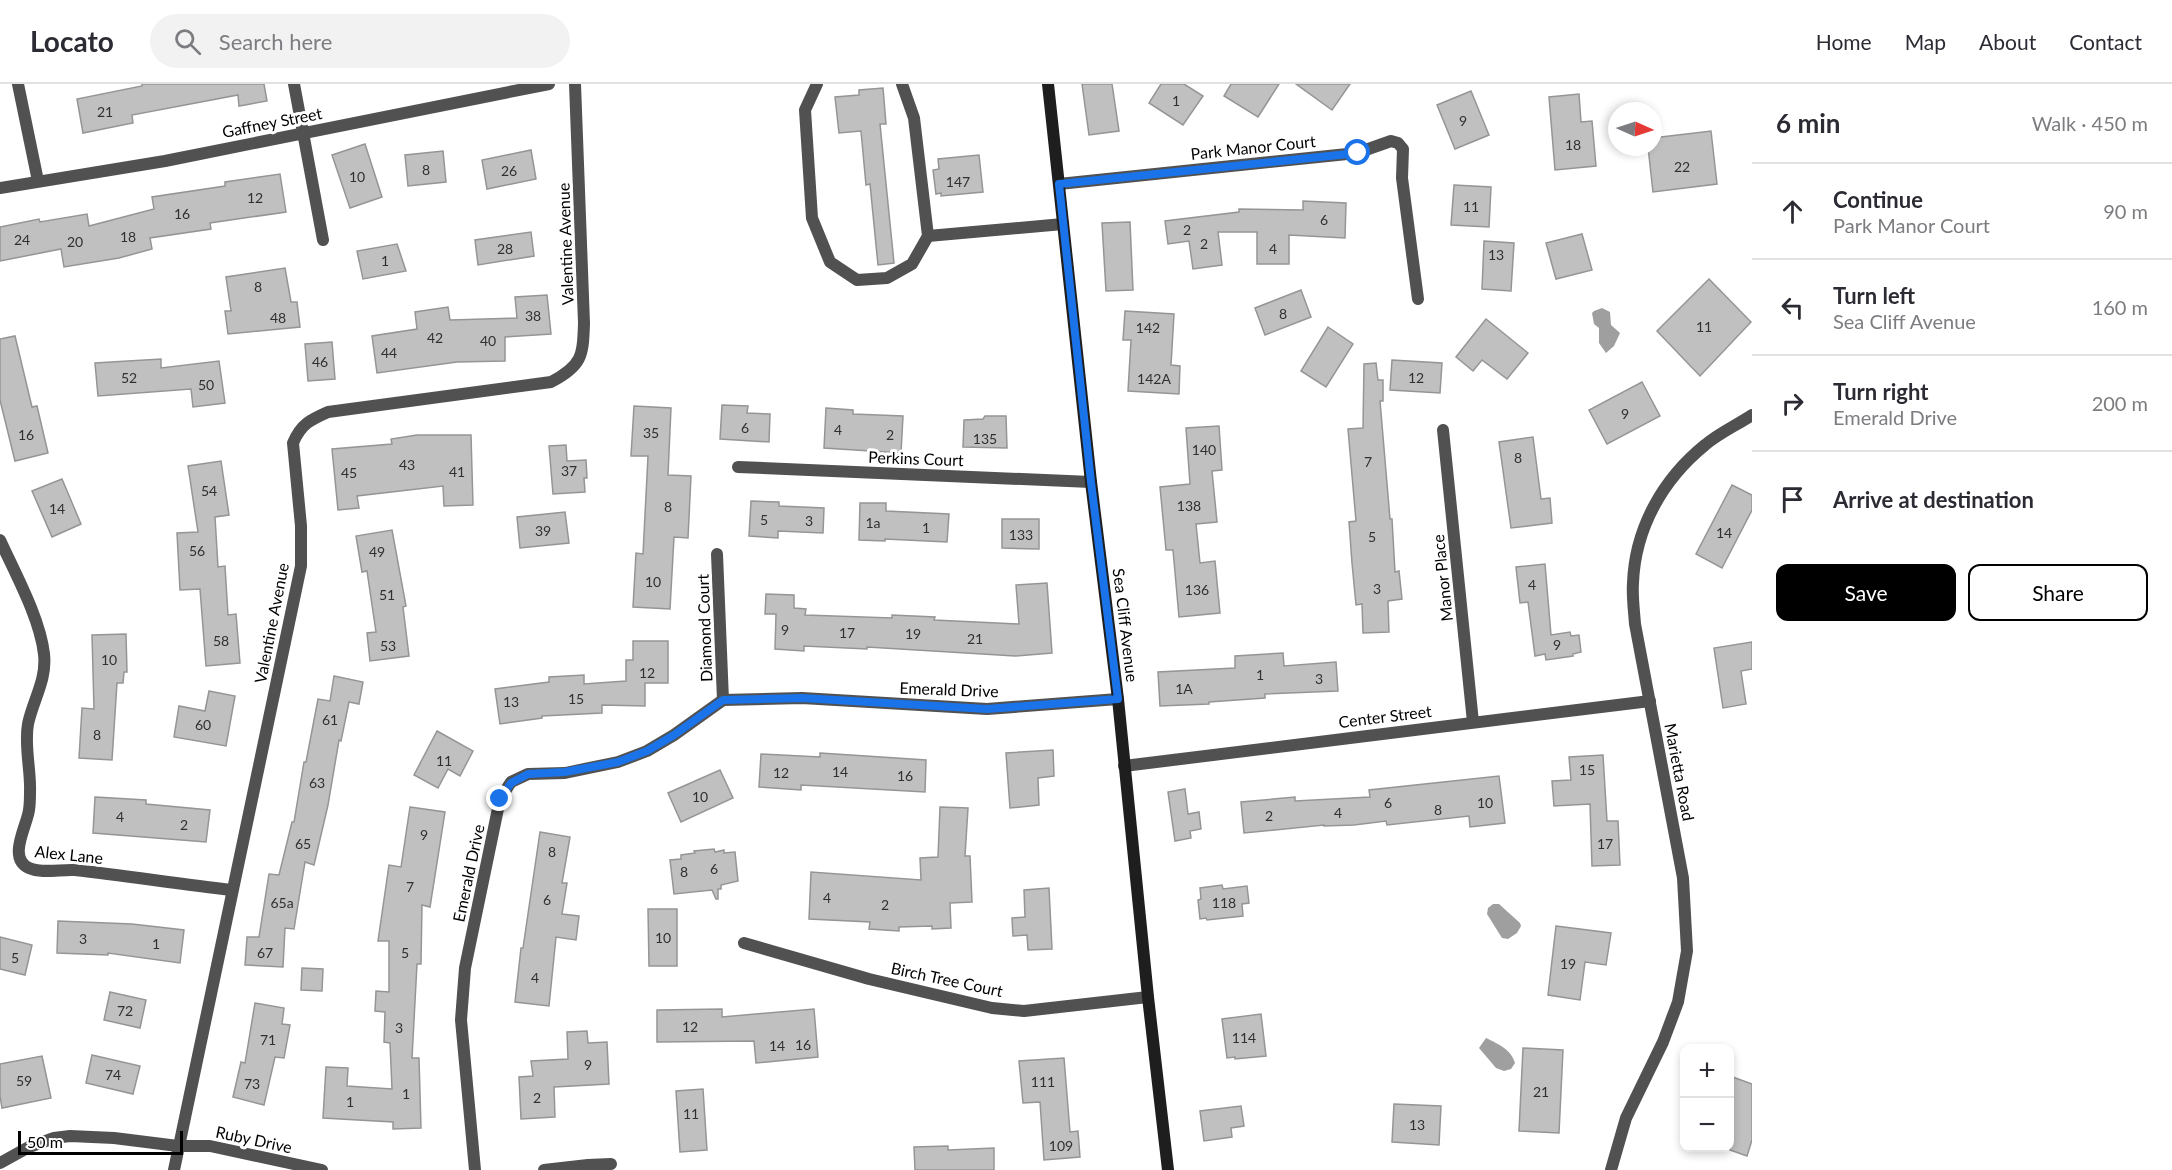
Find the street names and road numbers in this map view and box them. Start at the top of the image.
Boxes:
street label: Gaffney Street [220,103,324,141]
street label: Park Manor Court [1190,131,1317,163]
street label: Valentine Avenue [553,182,577,306]
street label: Perkins Court [868,447,964,469]
street label: Manor Place [1428,534,1456,622]
street label: Valentine Avenue [250,561,292,685]
street label: Sea Cliff Avenue [1110,567,1142,683]
street label: Diamond Court [693,573,715,682]
street label: Emerald Drive [899,678,999,700]
street label: Center Street [1337,701,1433,731]
street label: Marietta Road [1661,722,1699,822]
street label: Emerald Drive [448,822,488,924]
street label: Alex Lane [34,841,104,867]
street label: Birch Tree Court [889,958,1005,1000]
street label: Ruby Drive [214,1122,294,1156]

